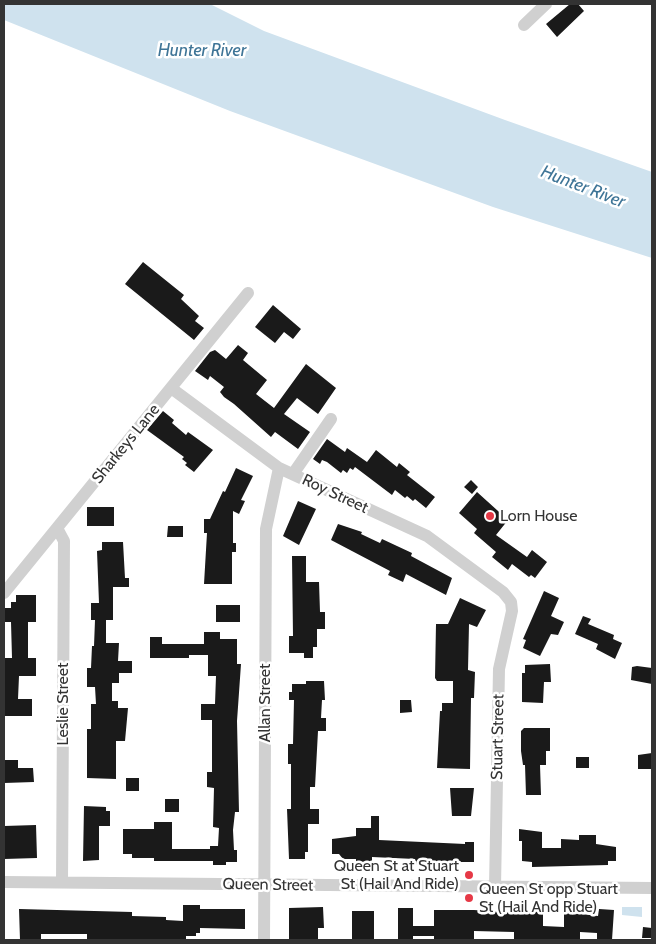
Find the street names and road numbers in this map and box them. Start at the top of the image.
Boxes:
street label: Sharkeys Lane [88,400,164,488]
street label: Roy Street [299,470,371,518]
street label: Leslie Street [53,663,73,745]
street label: Allan Street [255,664,275,742]
street label: Stuart Street [488,694,508,780]
street label: Queen Street [223,875,313,895]

